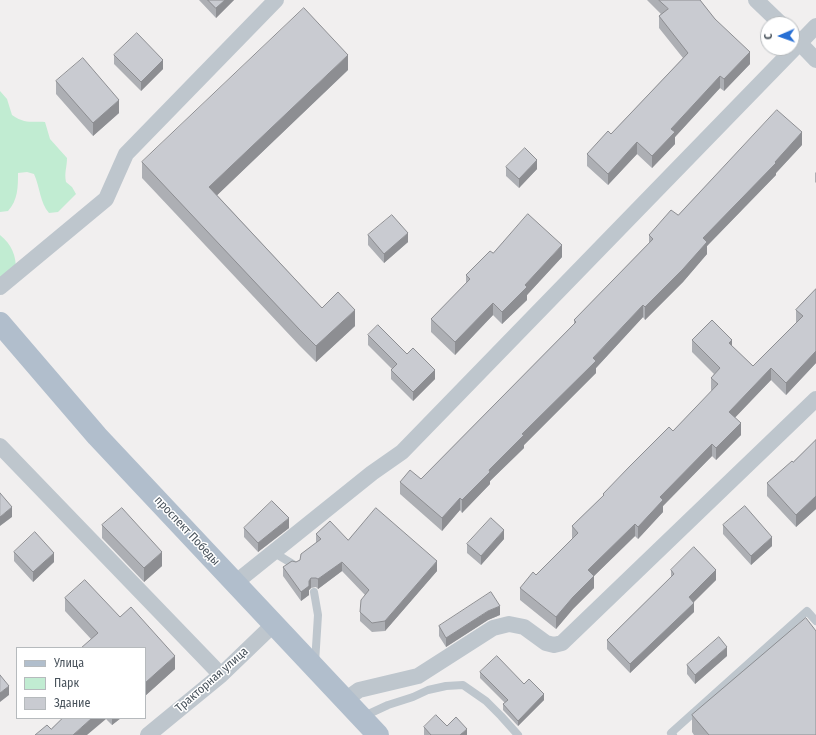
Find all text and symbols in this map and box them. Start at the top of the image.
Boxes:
north arrow [760,16,800,56]
text: С [762,33,775,40]
street label: проспект Победы [151,493,223,569]
street label: Тракторная улица [173,644,251,716]
legend [16,647,146,719]
text: Улица [54,656,84,670]
text: Парк [54,676,79,690]
text: Здание [54,696,90,710]

